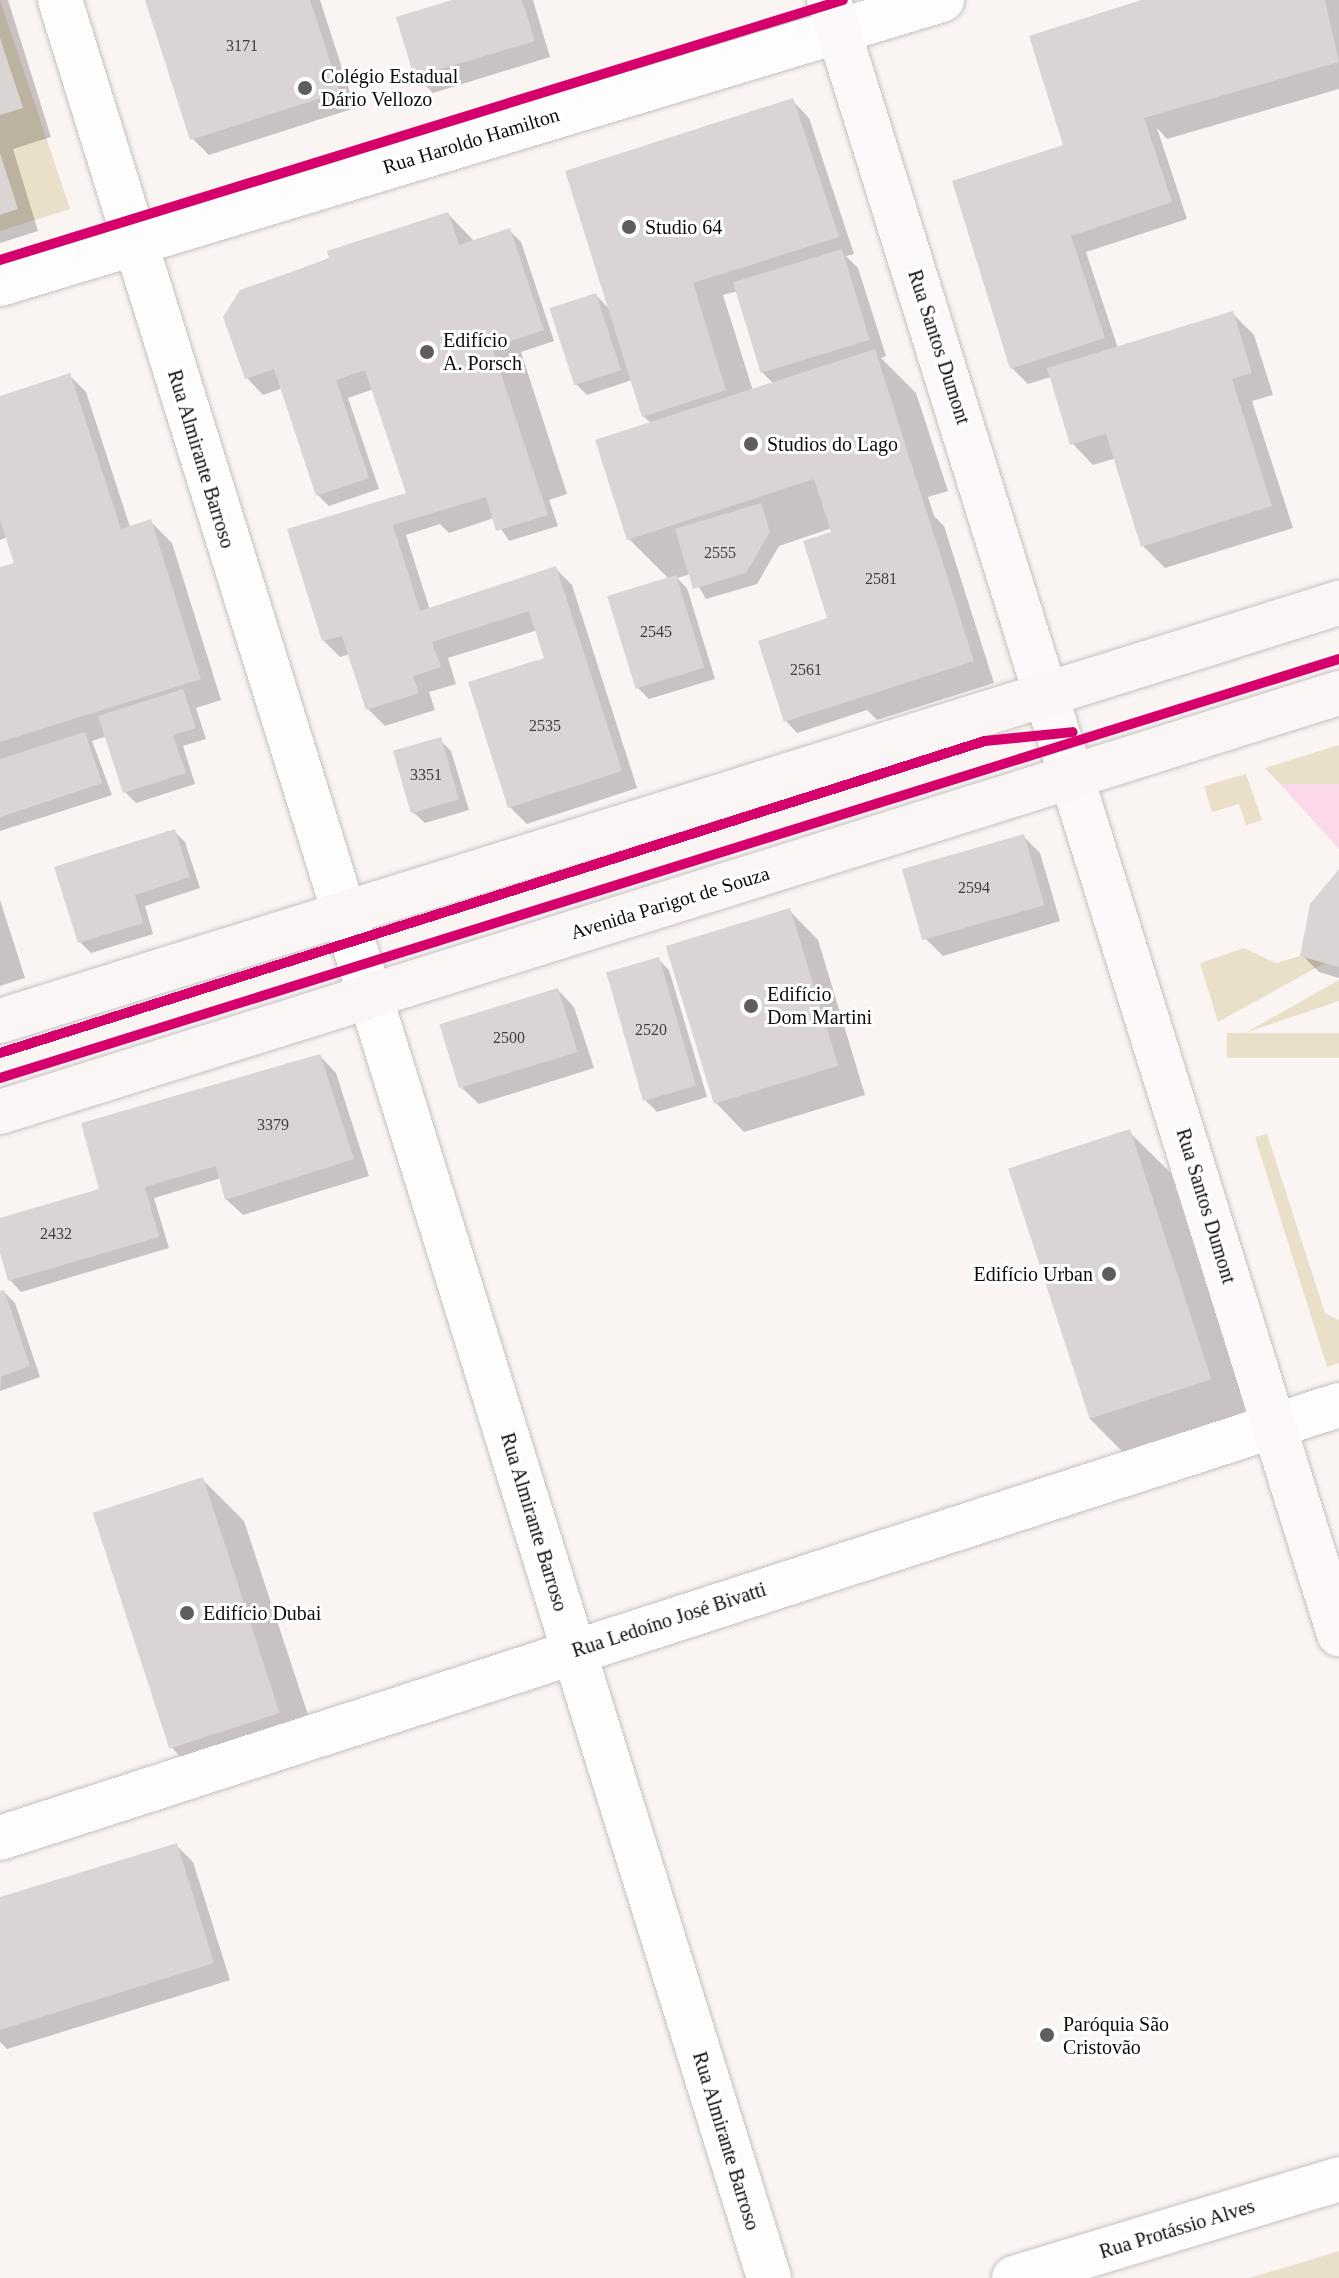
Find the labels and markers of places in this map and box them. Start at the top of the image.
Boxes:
place label: Colégio Estadual Dário Vellozo [321,64,458,111]
marker: Colégio Estadual Dário Vellozo [296,79,314,97]
place label: Studio 64 [645,215,722,239]
marker: Studio 64 [620,218,638,236]
place label: Edifício A. Porsch [443,328,522,375]
marker: Edifício A. Porsch [418,343,436,361]
place label: Studios do Lago [767,432,898,456]
marker: Studios do Lago [742,435,760,453]
place label: Edifício Dom Martini [767,982,872,1029]
marker: Edifício Dom Martini [742,997,760,1015]
place label: Edifício Urban [974,1262,1093,1286]
marker: Edifício Urban [1100,1265,1118,1283]
place label: Edifício Dubai [203,1601,321,1625]
marker: Edifício Dubai [178,1604,196,1622]
place label: Paróquia São Cristovão [1063,2012,1169,2059]
marker: Paróquia São Cristovão [1038,2026,1056,2044]

